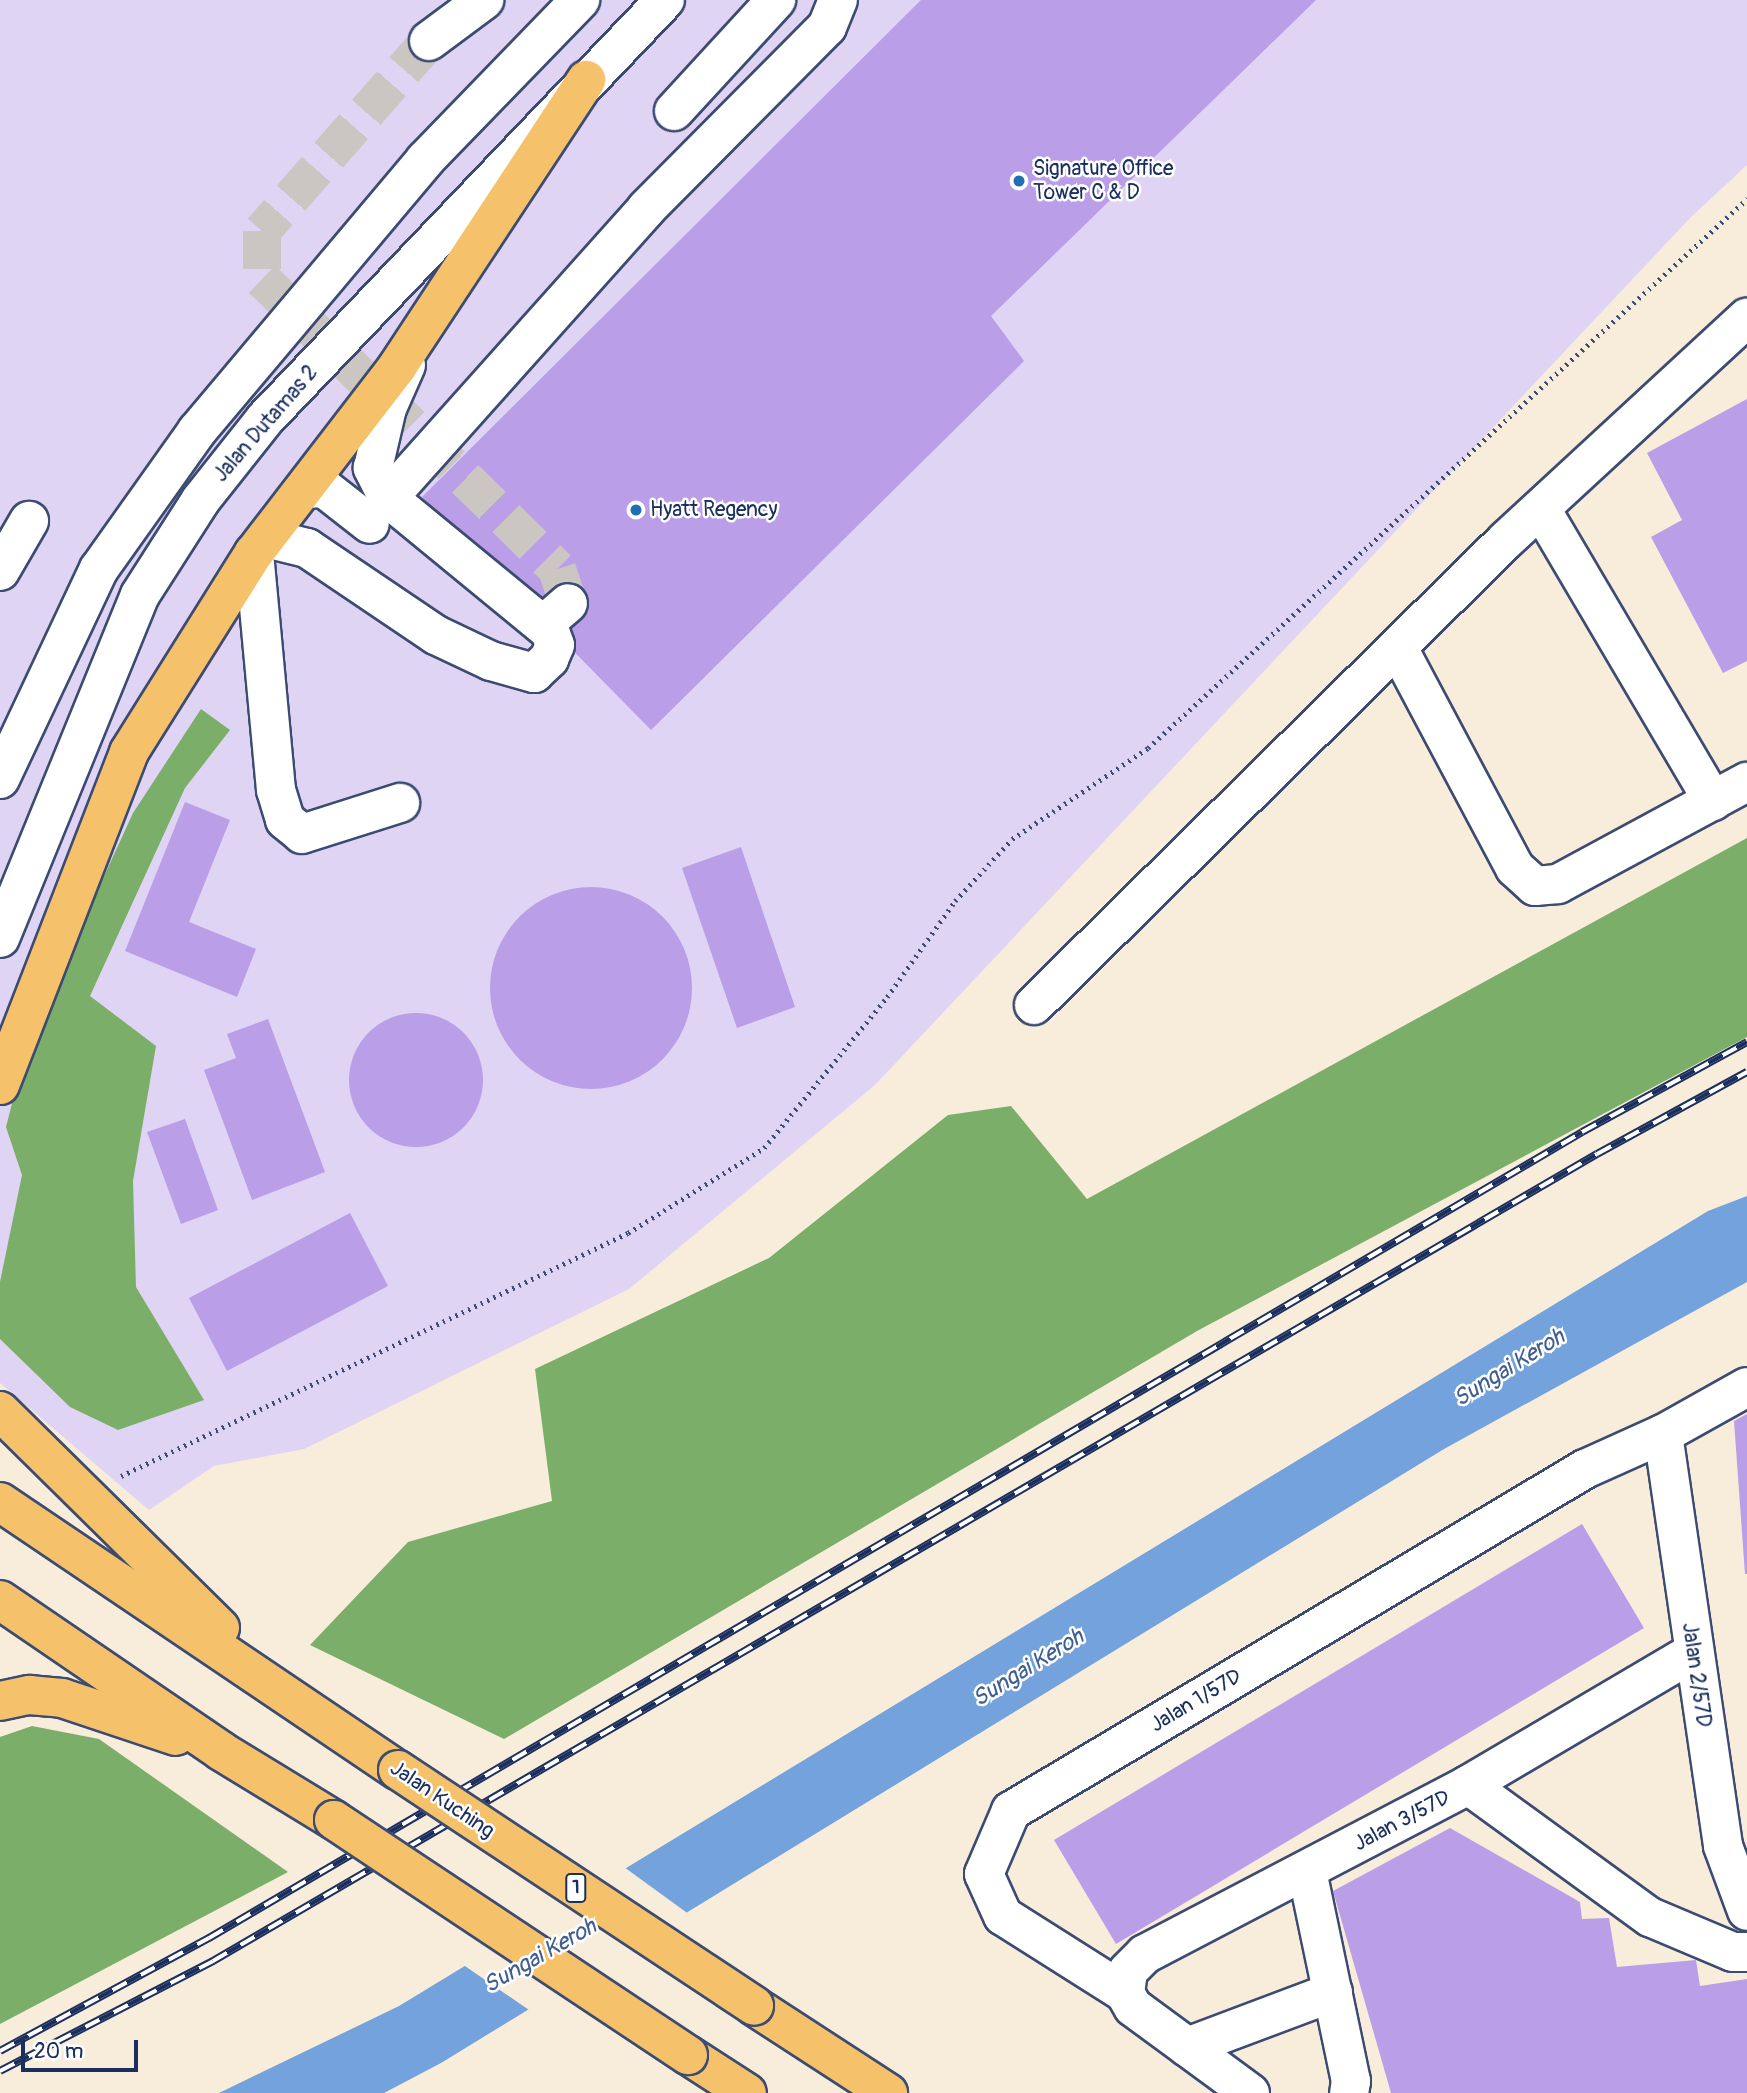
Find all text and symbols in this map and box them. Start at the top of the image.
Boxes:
place label: Signature Office Tower C & D [1033,156,1173,206]
marker: Signature Office Tower C & D [1011,173,1027,189]
street label: Jalan Dutamas 2 [209,361,323,487]
place label: Hyatt Regency [650,497,777,523]
marker: Hyatt Regency [628,502,644,518]
water label: Sungai Keroh [1448,1323,1570,1413]
street label: Jalan 2/57D [1676,1621,1716,1729]
water label: Sungai Keroh [967,1623,1089,1713]
street label: Jalan 1/57D [1146,1664,1246,1738]
street label: Jalan Kuching [385,1756,499,1844]
street label: Jalan 3/57D [1350,1785,1454,1857]
road number: 1 [564,1872,588,1904]
water label: Sungai Keroh [479,1913,601,1999]
scale bar [24,2026,142,2070]
text: 20 m [34,2038,83,2065]

